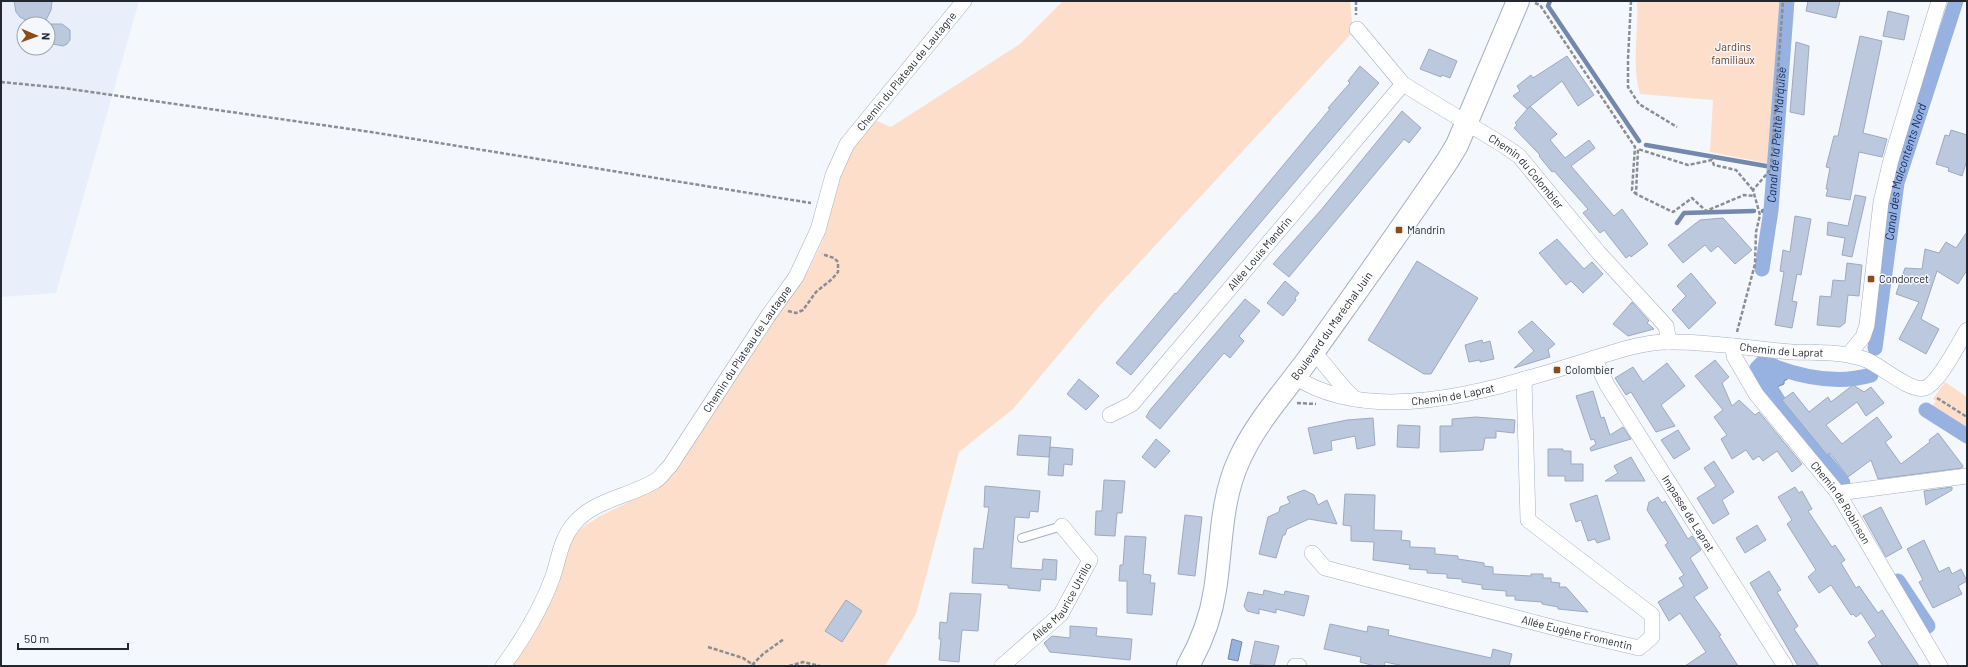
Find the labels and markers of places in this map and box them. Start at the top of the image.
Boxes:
place label: Mandrin [1407,223,1445,236]
marker: Mandrin [1394,225,1404,235]
place label: Condorcet [1879,272,1929,285]
marker: Condorcet [1866,274,1876,284]
place label: Colombier [1565,363,1614,376]
marker: Colombier [1552,365,1562,375]

